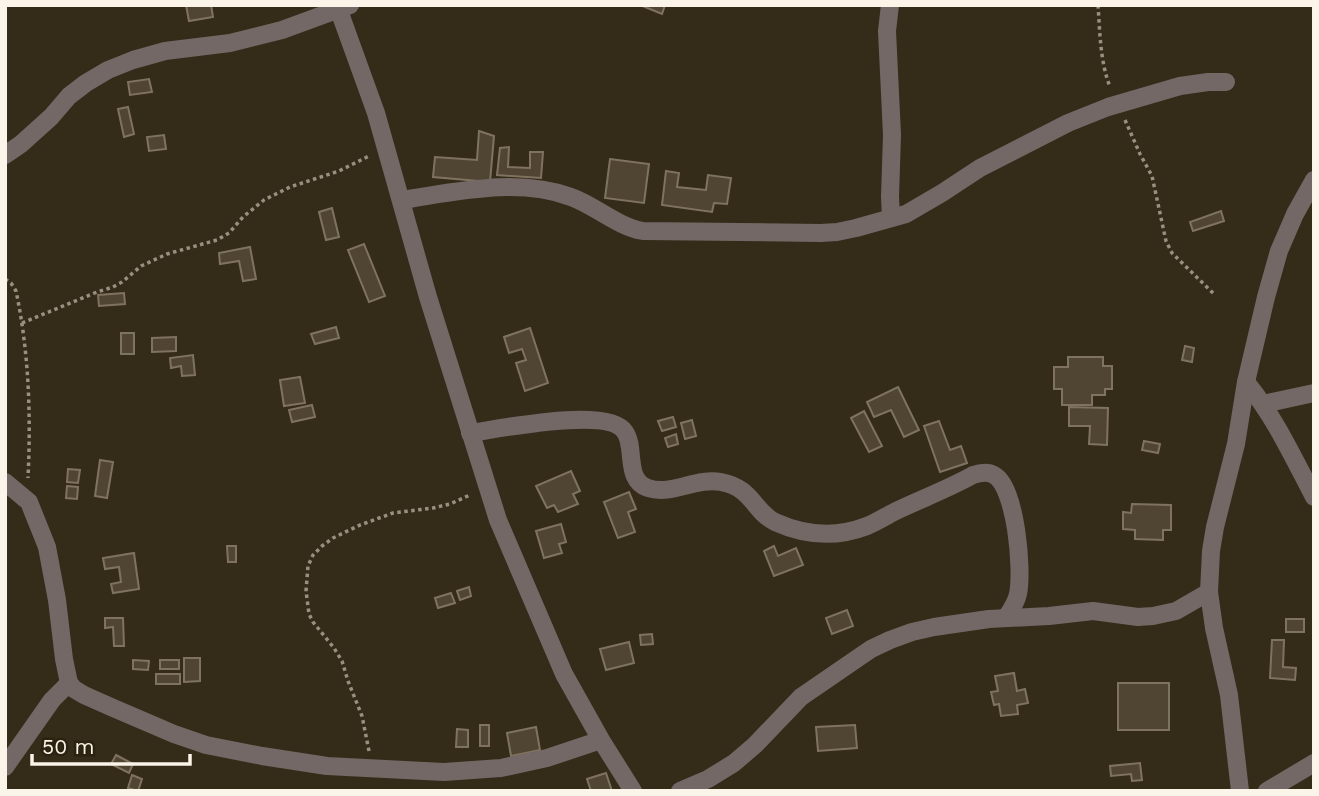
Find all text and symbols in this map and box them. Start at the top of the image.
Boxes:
scale bar [32,722,189,766]
text: 50 m [42,734,94,759]

